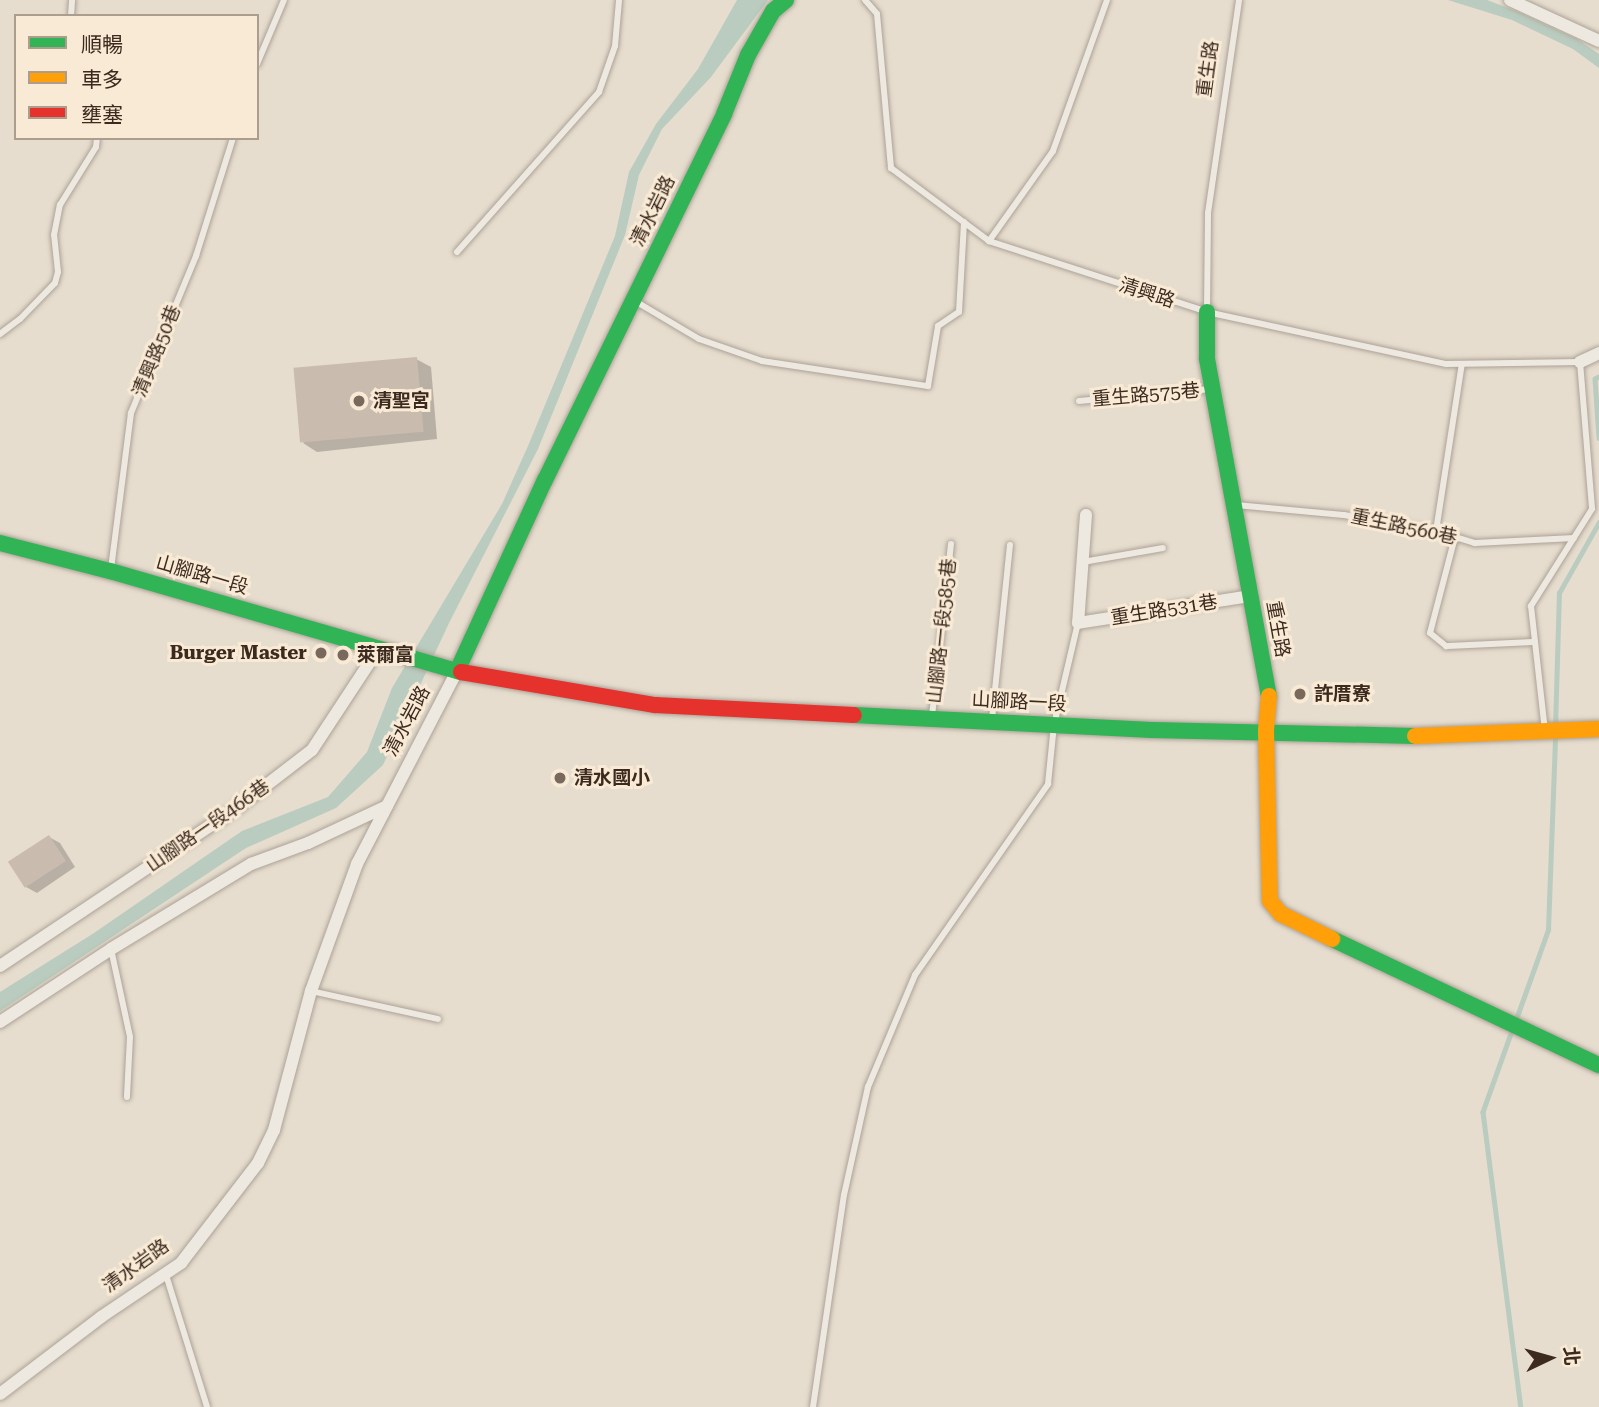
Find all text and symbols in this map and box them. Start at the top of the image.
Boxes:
legend [14,14,259,140]
text: 順暢 [81,33,123,57]
street label: 重生路 [1193,39,1223,99]
text: 車多 [81,68,123,92]
text: 壅塞 [81,103,123,127]
street label: 清水岩路 [626,172,680,250]
street label: 清興路 [1116,273,1178,313]
street label: 清興路50巷 [128,302,186,400]
street label: 重生路575巷 [1091,379,1201,411]
place label: 清聖宮 [373,390,430,412]
marker: 清聖宮 [351,393,367,409]
street label: 重生路560巷 [1349,505,1459,549]
street label: 山腳路一段 [153,551,251,599]
street label: 山腳路一段585巷 [923,557,961,705]
street label: 重生路531巷 [1109,590,1219,630]
street label: 重生路 [1262,599,1294,659]
place label: Burger Master [170,642,307,664]
place label: 萊爾富 [357,644,414,666]
marker: Burger Master [313,645,329,661]
marker: 萊爾富 [335,647,351,663]
street label: 清水岩路 [379,682,435,760]
place label: 許厝寮 [1314,683,1371,705]
marker: 許厝寮 [1292,686,1308,702]
street label: 山腳路一段 [971,688,1067,716]
place label: 清水國小 [574,767,650,789]
marker: 清水國小 [552,770,568,786]
street label: 山腳路一段466巷 [142,775,274,877]
street label: 清水岩路 [99,1234,173,1298]
north arrow [1515,1323,1585,1393]
text: 北 [1559,1346,1584,1367]

